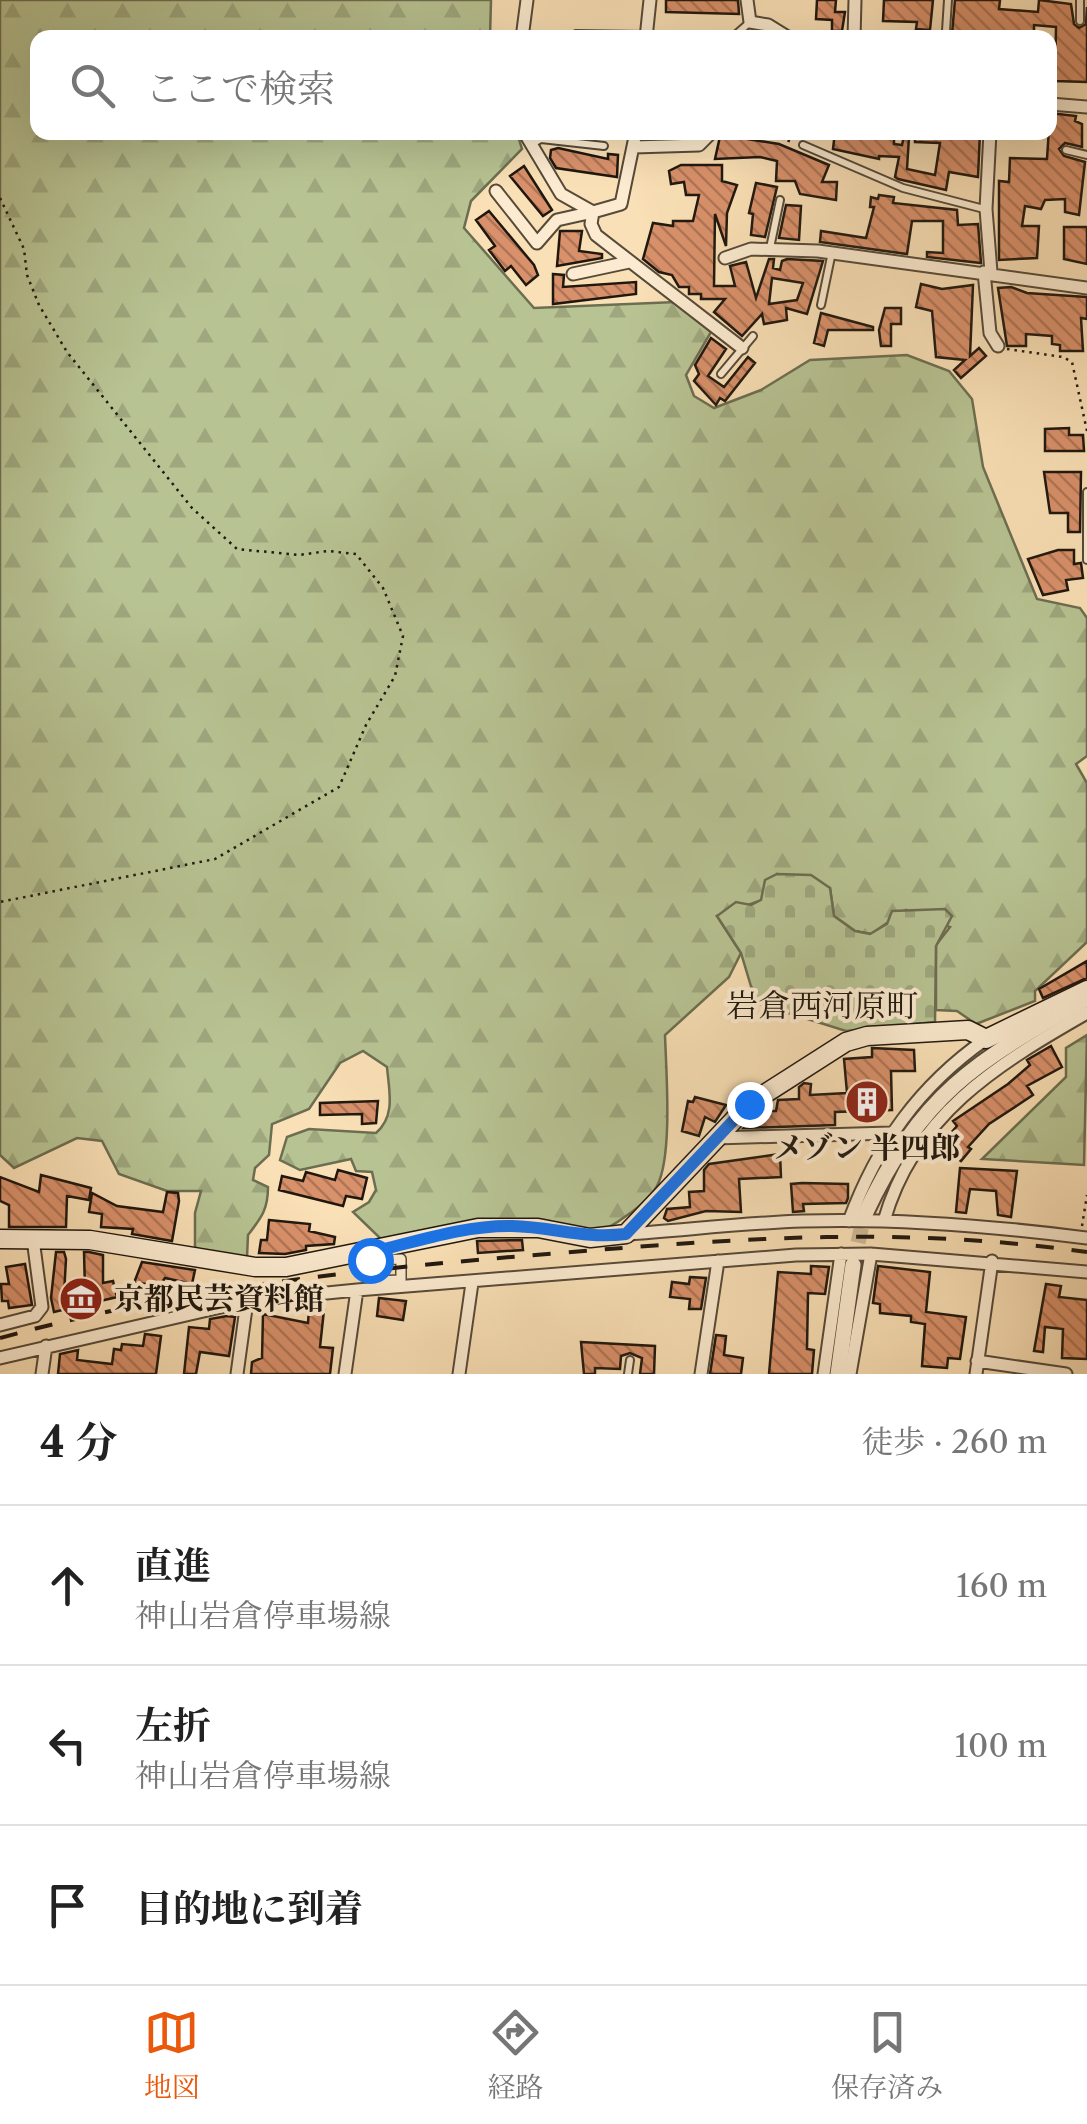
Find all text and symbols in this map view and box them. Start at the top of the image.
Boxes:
search box [30,30,1057,140]
icon: search [65,58,120,113]
text: ここで検索 [145,65,335,112]
district label: 岩倉西河原町 [726,986,918,1025]
building icon: メゾン 半四郎 [844,1079,890,1125]
route end [727,1082,773,1128]
place label: メゾン 半四郎 [774,1129,960,1166]
route start [348,1238,394,1284]
museum icon: 京都民芸資料館 [58,1276,104,1322]
place label: 京都民芸資料館 [114,1280,324,1317]
text: 4 分 [40,1416,117,1468]
text: 徒歩 · 260 m [861,1422,1047,1461]
text: 直進 [135,1542,211,1589]
icon: ahead [40,1558,95,1613]
text: 160 m [956,1566,1047,1605]
text: 神山岩倉停車場線 [135,1596,391,1635]
text: 左折 [135,1702,211,1749]
icon: left [40,1718,95,1773]
text: 100 m [955,1726,1047,1765]
text: 神山岩倉停車場線 [135,1756,391,1795]
icon: arrive [40,1878,95,1933]
text: 目的地に到着 [135,1885,363,1932]
tab: 地図 [144,2005,200,2105]
tab: 経路 [487,2005,543,2105]
tab: 保存済み [831,2005,943,2105]

